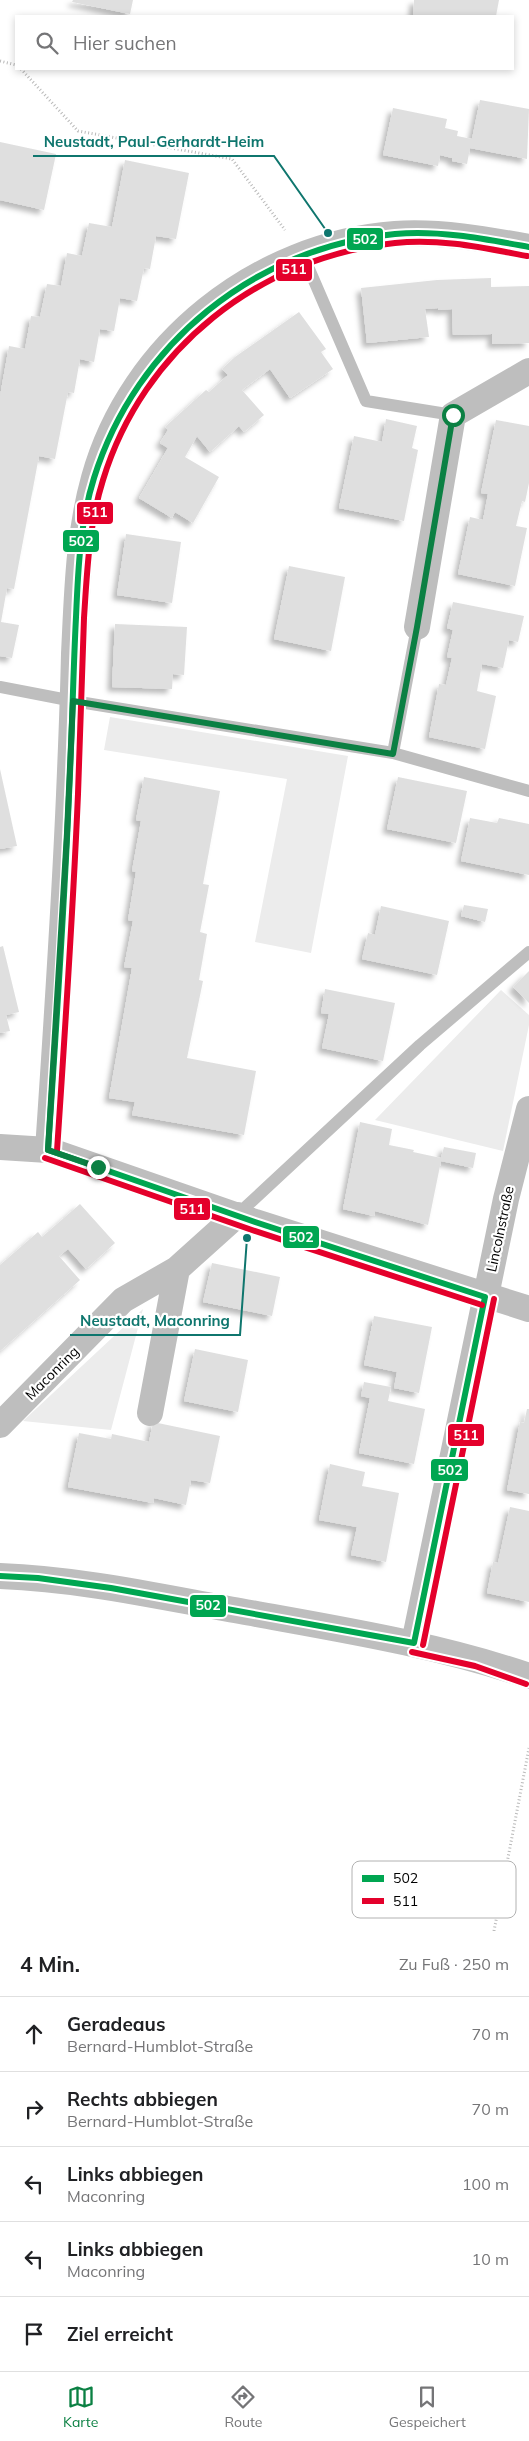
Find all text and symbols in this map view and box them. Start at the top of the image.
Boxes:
search box [15,15,514,70]
icon: search [33,29,61,57]
text: Hier suchen [73,31,177,55]
callout: Neustadt, Paul-Gerhardt-Heim [33,126,274,156]
text: Neustadt, Paul-Gerhardt-Heim [44,132,264,151]
line badge: 502 [346,227,384,251]
text: 502 [352,230,378,248]
line badge: 511 [275,258,313,282]
text: 511 [281,260,307,278]
route start [442,404,465,427]
line badge: 511 [76,501,114,525]
text: 511 [82,503,108,521]
line badge: 502 [62,529,100,553]
text: 502 [68,532,94,550]
route end [87,1156,110,1179]
street label: Lincolnstraße [482,1184,518,1274]
line badge: 511 [173,1197,211,1221]
text: 511 [179,1200,205,1218]
line badge: 502 [282,1225,320,1249]
text: 502 [288,1228,314,1246]
callout: Neustadt, Maconring [70,1305,240,1335]
text: Neustadt, Maconring [80,1311,230,1330]
street label: Maconring [21,1342,83,1404]
line badge: 511 [447,1423,485,1447]
text: 511 [453,1426,479,1444]
line badge: 502 [430,1458,469,1482]
text: 502 [437,1461,463,1479]
line badge: 502 [189,1594,227,1618]
text: 502 [195,1596,221,1614]
legend [352,1861,516,1918]
text: 502 [393,1869,418,1887]
text: 511 [393,1892,418,1910]
text: 4 Min. [20,1951,80,1977]
text: Zu Fuß · 250 m [399,1954,509,1974]
text: Geradeaus [67,2012,165,2036]
icon: ahead [20,2020,48,2048]
text: 70 m [472,2024,509,2044]
text: Bernard-Humblot-Straße [67,2036,253,2056]
text: Rechts abbiegen [67,2087,218,2111]
icon: right [20,2095,48,2123]
text: 70 m [472,2099,509,2119]
text: Bernard-Humblot-Straße [67,2111,253,2131]
text: Links abbiegen [67,2162,204,2186]
icon: left [20,2170,48,2198]
text: 100 m [462,2174,509,2194]
text: Maconring [67,2186,145,2206]
text: Links abbiegen [67,2237,204,2261]
icon: left [20,2245,48,2273]
text: 10 m [472,2249,509,2269]
text: Maconring [67,2261,145,2281]
icon: arrive [20,2320,48,2348]
text: Ziel erreicht [67,2322,173,2346]
tab: Karte [63,2383,98,2431]
tab: Route [224,2383,262,2431]
tab: Gespeichert [389,2383,466,2431]

